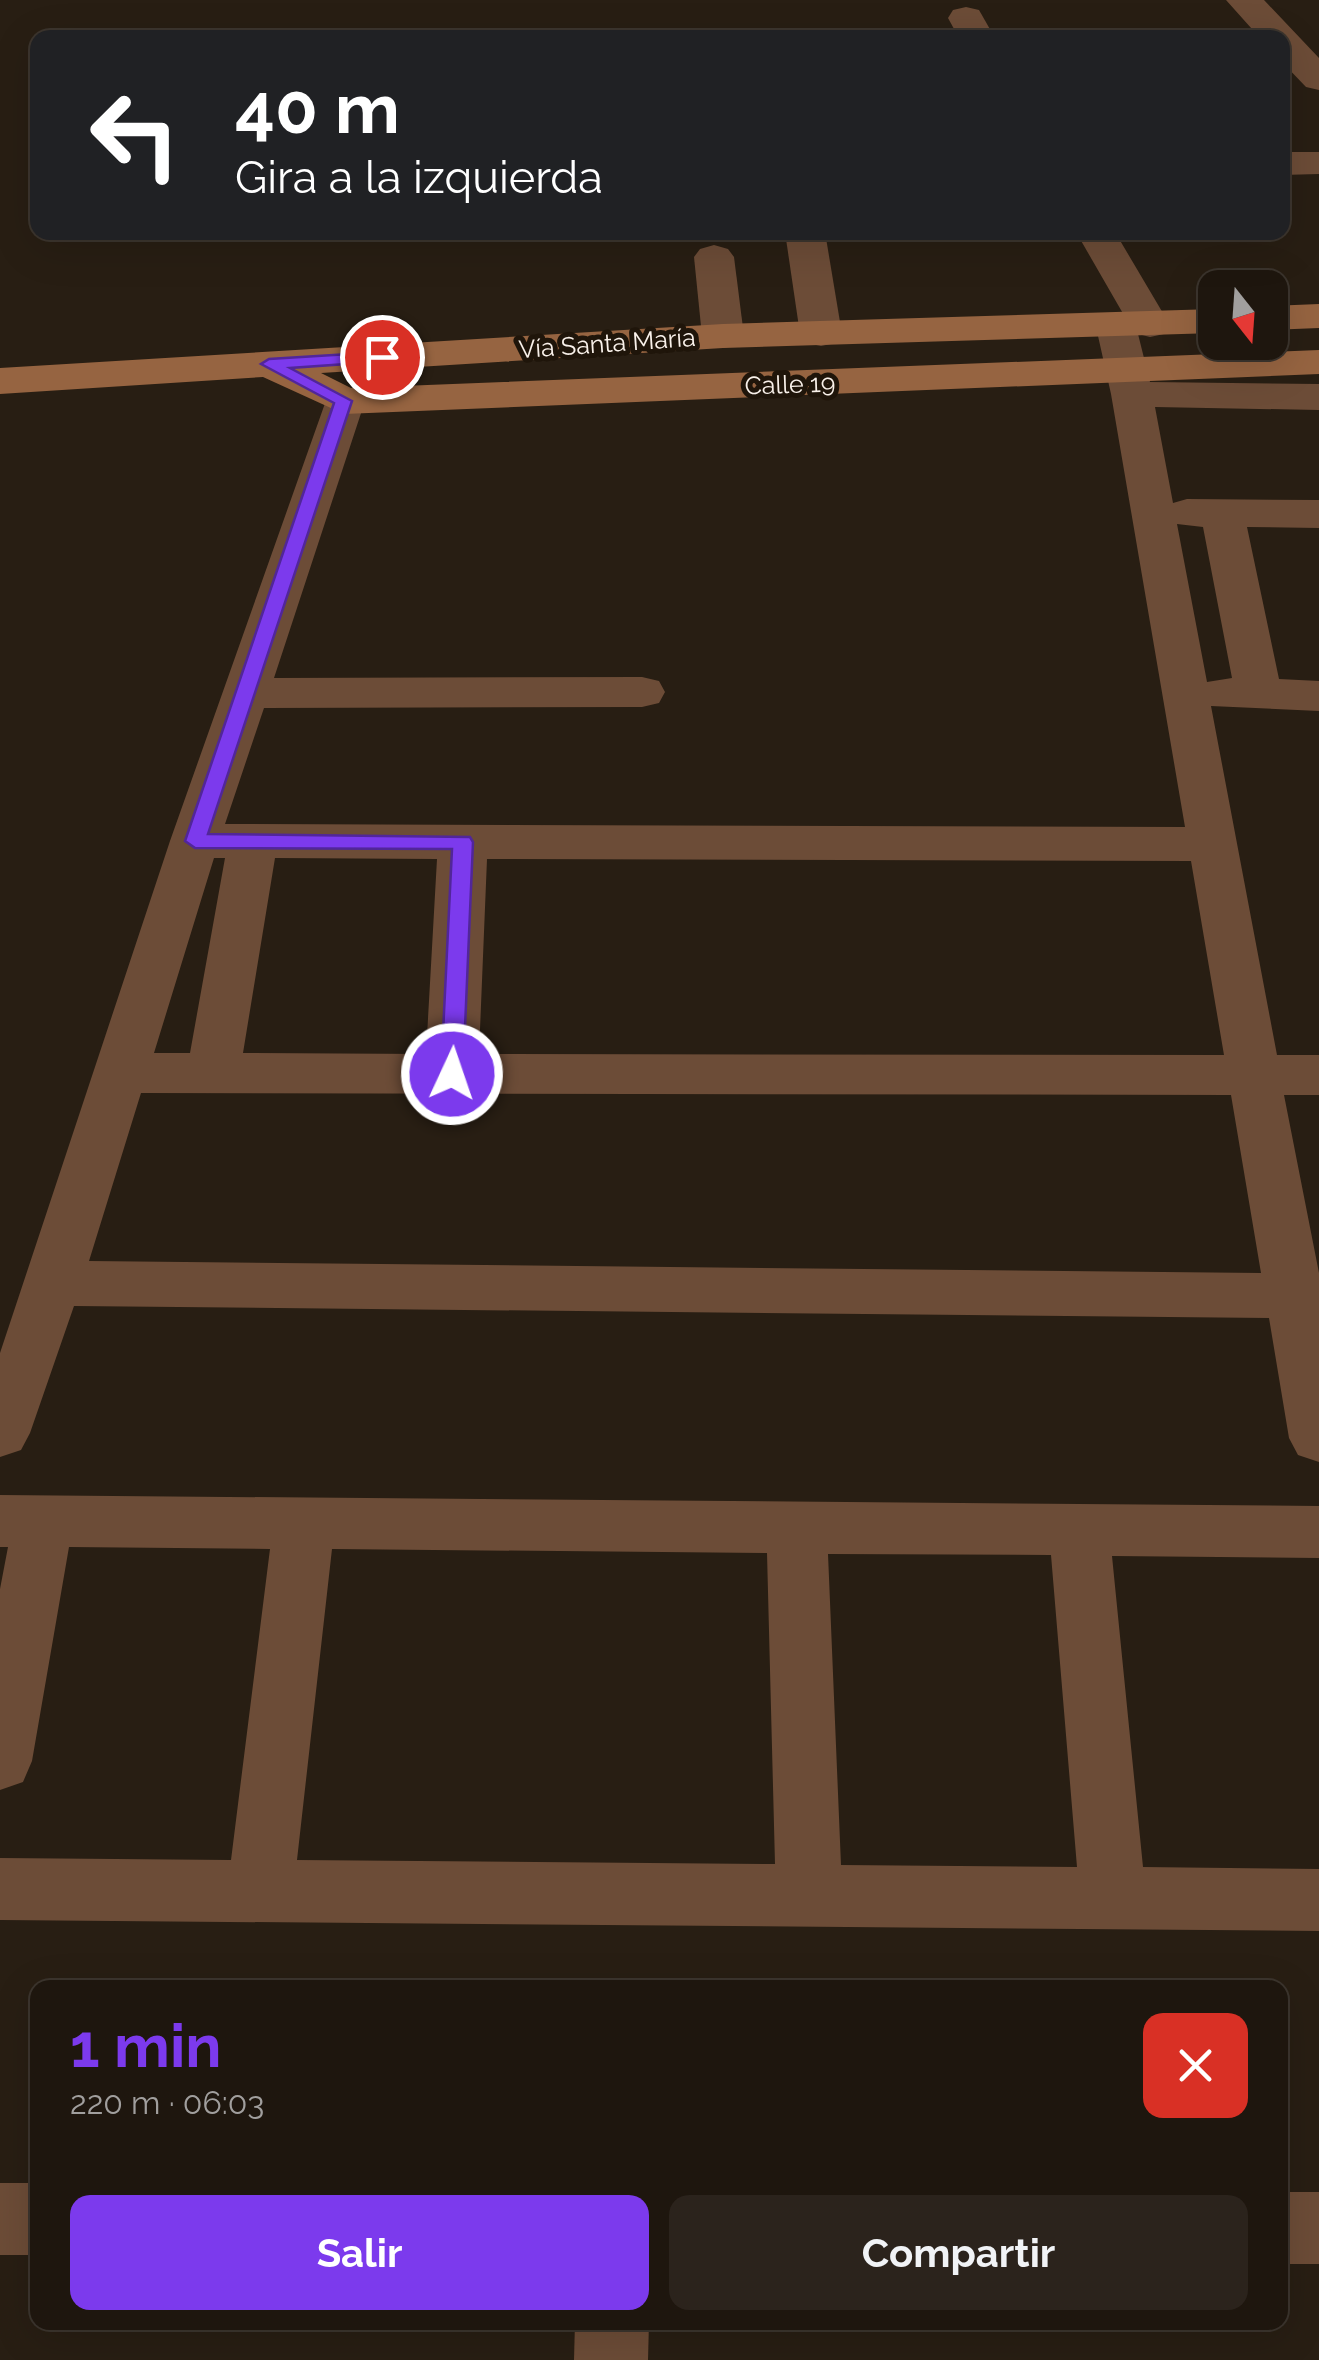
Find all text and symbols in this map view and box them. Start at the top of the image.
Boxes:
text: 40 m [235,67,400,149]
icon: left [70,70,200,200]
text: Gira a la izquierda [235,151,603,204]
north arrow [1198,270,1288,360]
map controls [1198,270,1288,360]
pin [340,315,425,400]
street label: Vía Santa María [518,322,696,364]
icon: arrive [355,330,410,385]
street label: Calle 19 [744,367,836,401]
position arrow [400,1022,504,1126]
text: 1 min [70,2011,221,2081]
button: close [1143,2013,1248,2118]
text: 220 m · 06:03 [70,2084,264,2121]
button: Salir [70,2195,649,2310]
button: Compartir [669,2195,1248,2310]

